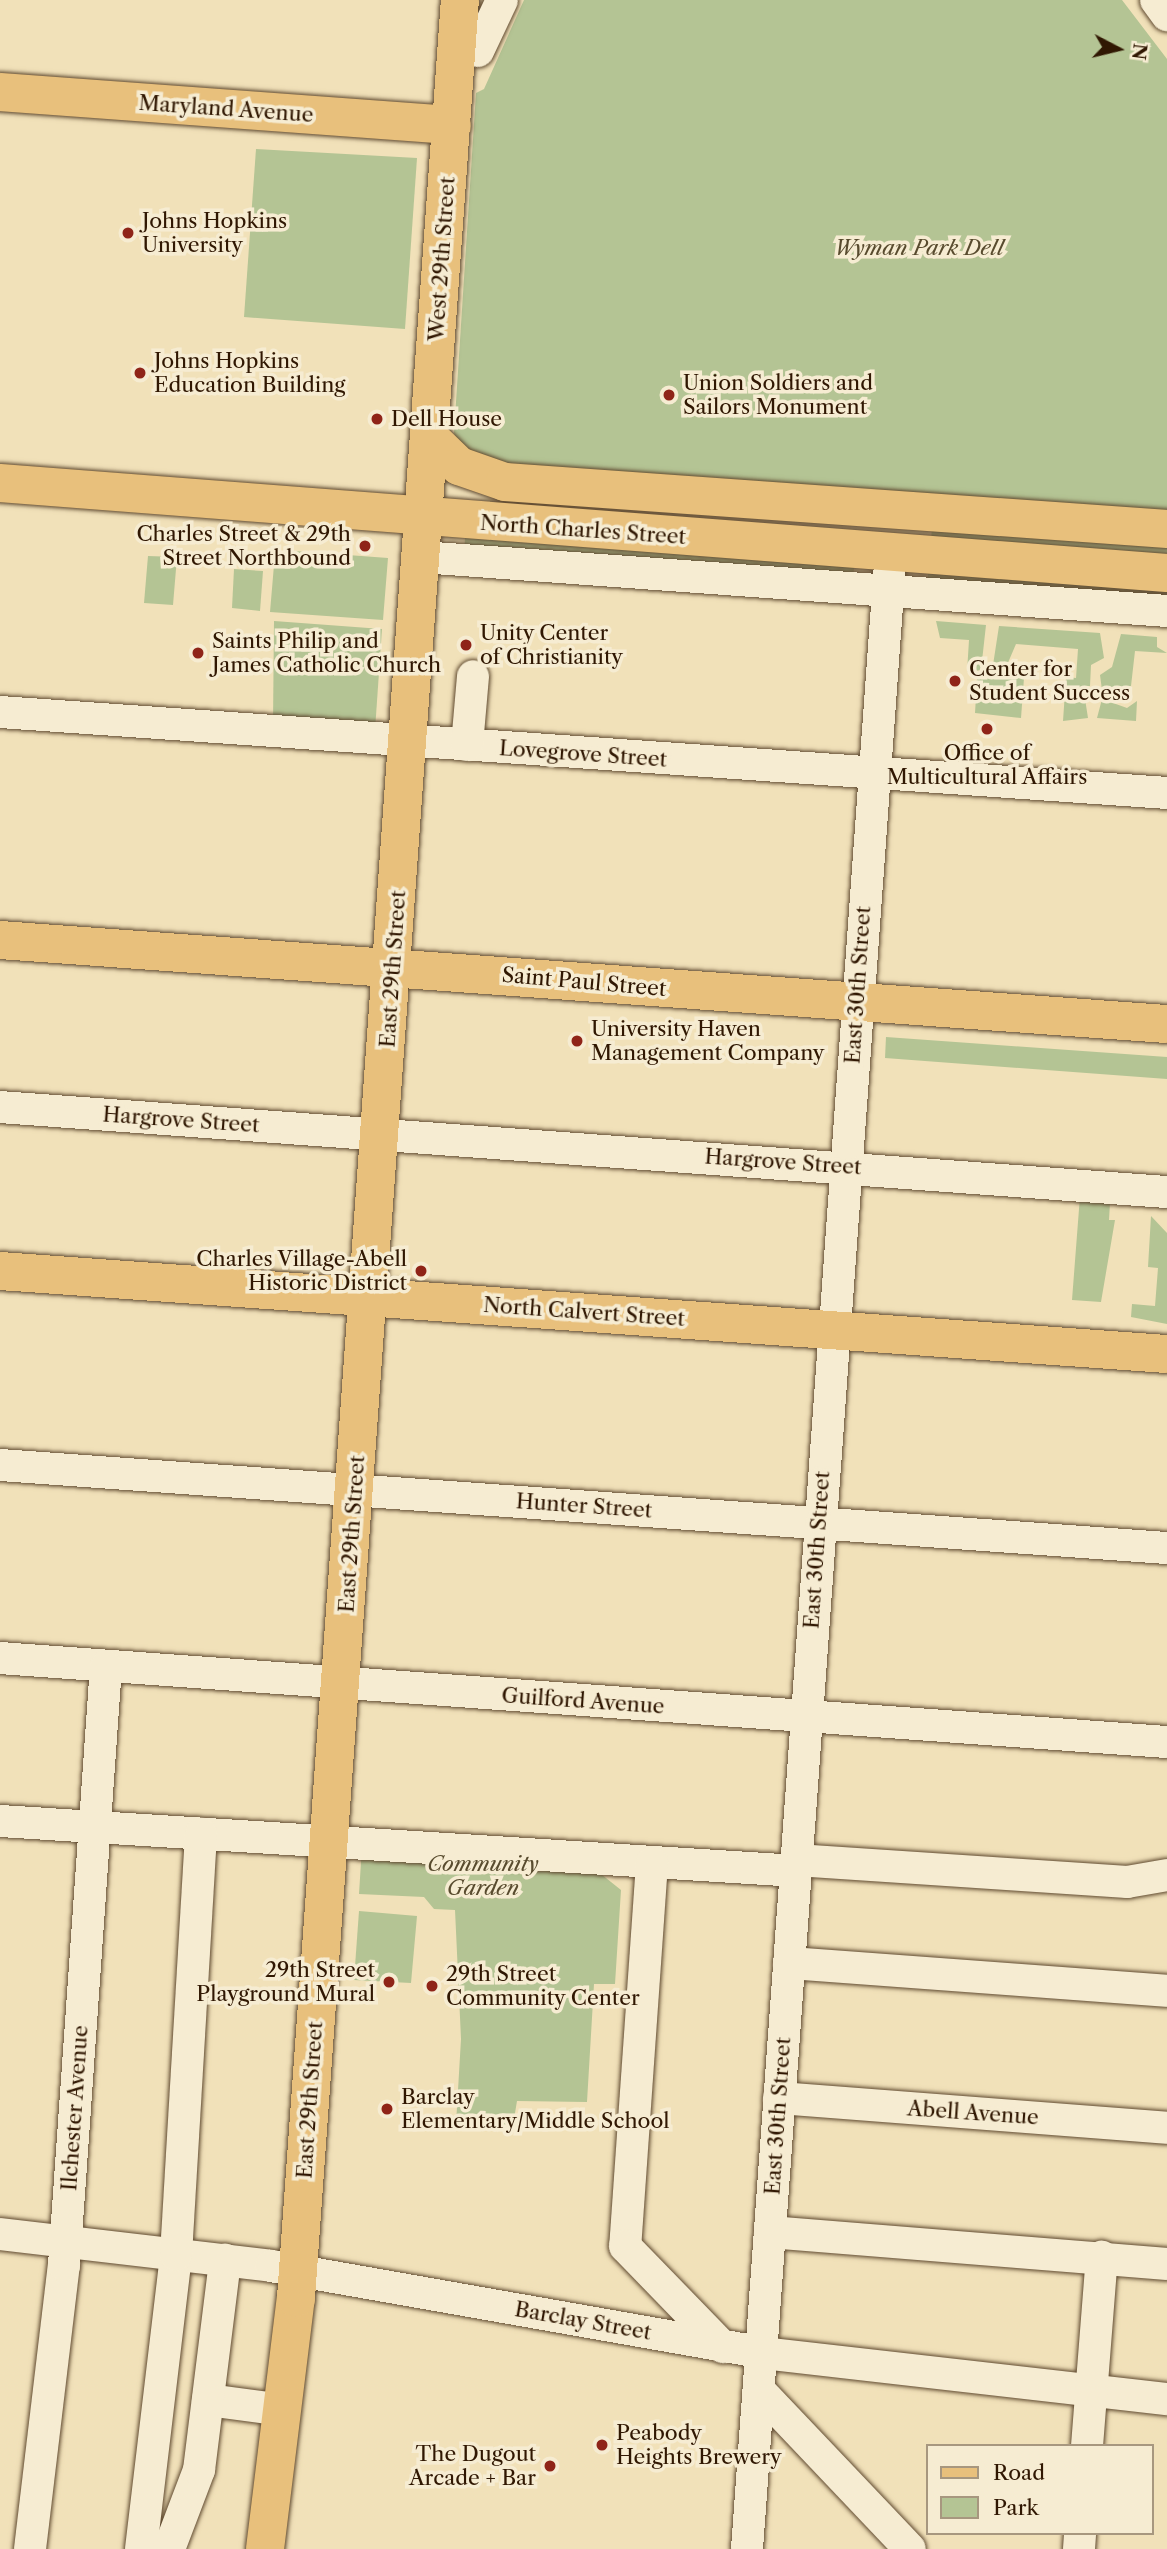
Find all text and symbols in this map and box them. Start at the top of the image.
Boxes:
north arrow [1083,14,1153,84]
text: N [1127,42,1152,61]
street label: Maryland Avenue [137,90,315,128]
street label: West 29th Street [424,176,460,342]
place label: Johns Hopkins University [142,208,287,258]
marker: Johns Hopkins University [120,225,136,241]
park label: Wyman Park Dell [834,235,1004,261]
place label: Johns Hopkins Education Building [154,348,345,398]
marker: Johns Hopkins Education Building [132,365,148,381]
place label: Union Soldiers and Sailors Monument [683,370,873,420]
marker: Union Soldiers and Sailors Monument [661,387,677,403]
place label: Dell House [391,406,502,432]
marker: Dell House [369,411,385,427]
street label: North Charles Street [479,510,687,550]
place label: Charles Street & 29th Street Northbound [136,521,351,571]
marker: Charles Street & 29th Street Northbound [357,538,373,554]
place label: Unity Center of Christianity [480,620,623,670]
place label: Saints Philip and James Catholic Church [212,628,441,678]
marker: Unity Center of Christianity [458,637,474,653]
marker: Saints Philip and James Catholic Church [190,645,206,661]
place label: Center for Student Success [969,656,1130,706]
marker: Center for Student Success [947,673,963,689]
marker: Office of Multicultural Affairs [979,721,995,737]
street label: Lovegrove Street [498,736,668,772]
place label: Office of Multicultural Affairs [886,740,1088,790]
street label: East 29th Street [375,889,411,1049]
street label: East 30th Street [840,905,876,1065]
street label: Saint Paul Street [501,962,667,1002]
place label: University Haven Management Company [591,1016,825,1066]
marker: University Haven Management Company [569,1033,585,1049]
street label: Hargrove Street [102,1102,260,1138]
street label: Hargrove Street [704,1144,862,1180]
place label: Charles Village-Abell Historic District [196,1246,407,1296]
marker: Charles Village-Abell Historic District [413,1263,429,1279]
street label: North Calvert Street [482,1292,686,1332]
street label: East 29th Street [334,1454,370,1614]
street label: East 30th Street [799,1470,835,1630]
street label: Hunter Street [515,1489,653,1523]
street label: Guilford Avenue [500,1683,666,1719]
park label: Community Garden [427,1851,539,1901]
place label: 29th Street Playground Mural [196,1957,375,2007]
place label: 29th Street Community Center [446,1961,640,2011]
marker: 29th Street Playground Mural [381,1974,397,1990]
marker: 29th Street Community Center [424,1978,440,1994]
street label: East 29th Street [292,2020,328,2180]
street label: Ilchester Avenue [57,2024,93,2192]
street label: East 30th Street [760,2036,796,2196]
place label: Barclay Elementary/Middle School [401,2084,670,2134]
street label: Abell Avenue [906,2096,1040,2130]
marker: Barclay Elementary/Middle School [379,2101,395,2117]
street label: Barclay Street [512,2297,654,2345]
place label: Peabody Heights Brewery [616,2420,782,2470]
marker: Peabody Heights Brewery [594,2437,610,2453]
place label: The Dugout Arcade + Bar [409,2441,536,2491]
legend [926,2444,1153,2535]
marker: The Dugout Arcade + Bar [542,2458,558,2474]
text: Road [993,2460,1045,2485]
text: Park [993,2495,1039,2520]

